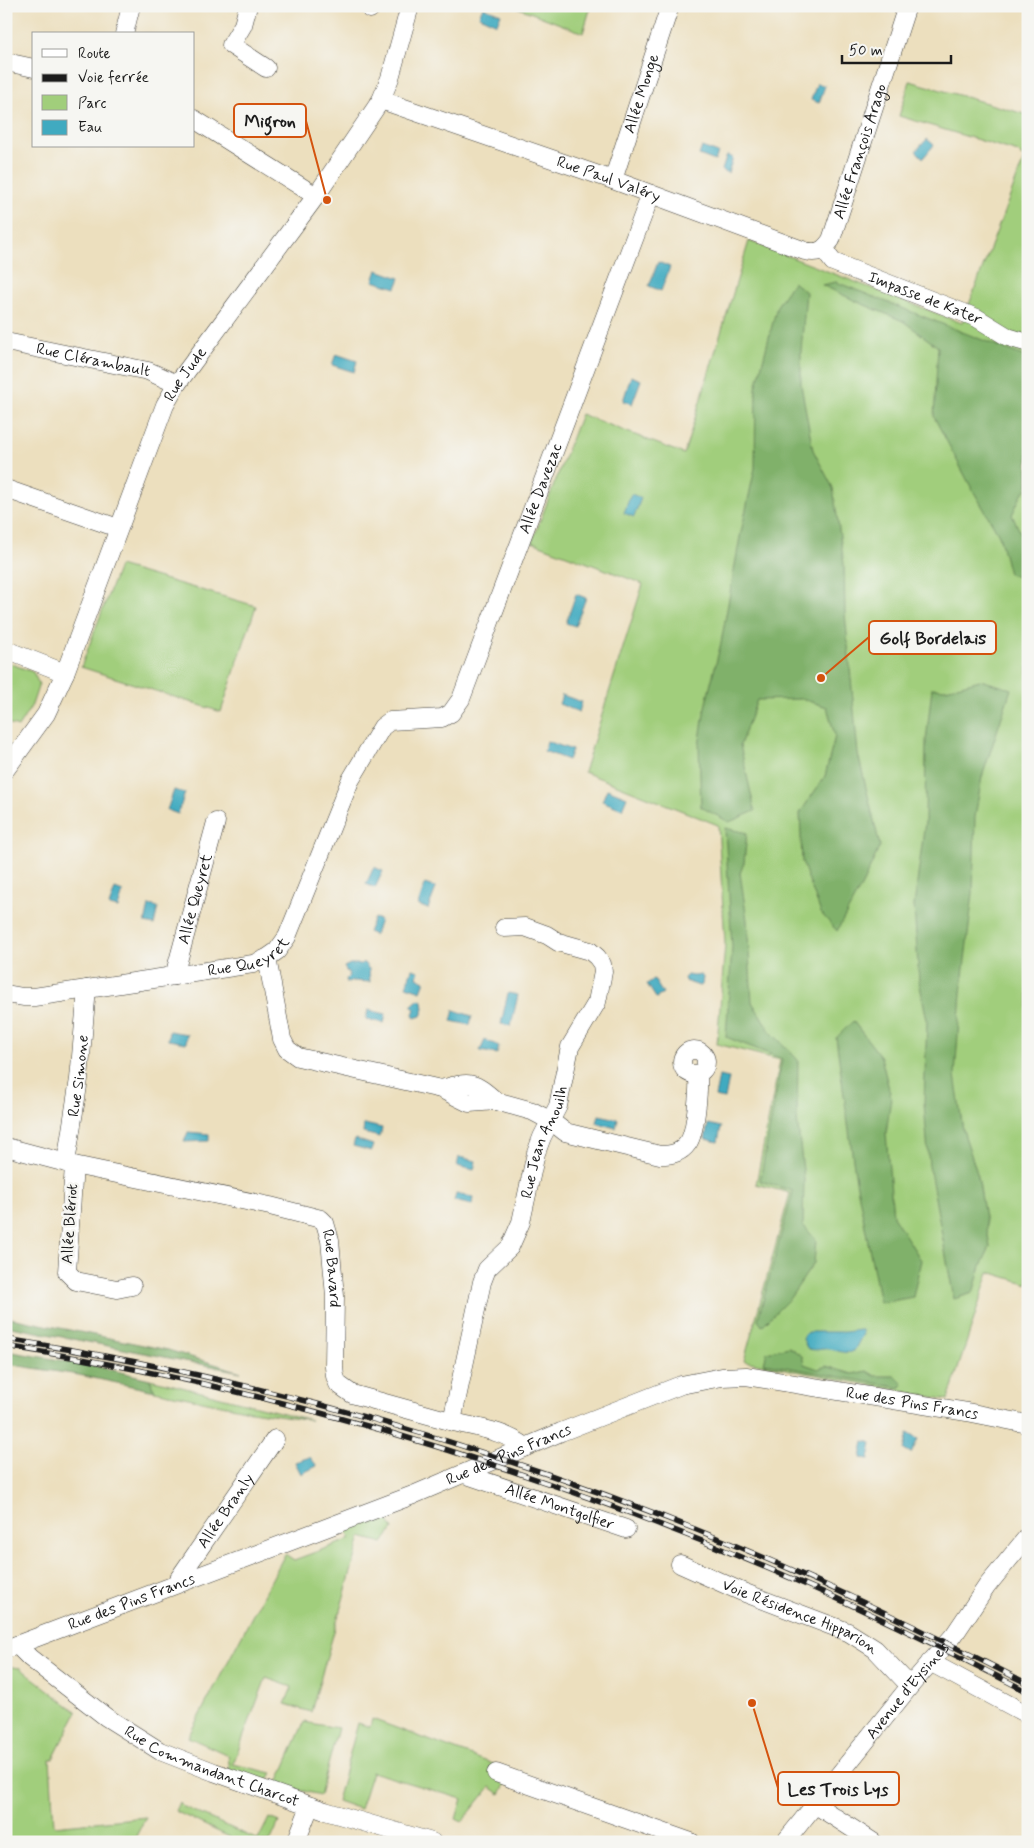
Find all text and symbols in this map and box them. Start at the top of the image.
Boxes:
legend [32,32,195,148]
scale bar [842,32,950,64]
text: 50 m [849,41,883,61]
text: Route [78,44,111,64]
street label: Allée Monge [618,51,664,136]
text: Voie ferrée [78,68,149,88]
street label: Allée François Arago [828,81,892,222]
text: Parc [78,94,106,114]
callout: Migron [234,104,306,137]
text: Migron [244,110,296,136]
text: Eau [78,118,102,138]
street label: Rue Paul Valéry [554,151,664,207]
street label: Impasse de Kater [865,266,987,330]
street label: Rue Clérambault [34,338,152,382]
street label: Rue Jude [159,343,211,405]
street label: Allée Davezac [514,440,567,537]
callout: Golf Bordelais [869,621,996,654]
text: Golf Bordelais [880,627,986,651]
street label: Allée Queyret [173,851,218,946]
street label: Rue Queyret [206,932,294,981]
street label: Rue Simone [63,1034,93,1118]
street label: Rue Jean Anouilh [516,1084,572,1200]
street label: Allée Blériot [57,1183,83,1265]
street label: Rue Bavard [317,1227,346,1308]
street label: Rue des Pins Francs [844,1382,980,1425]
street label: Rue des Pins Francs [443,1419,574,1490]
street label: Allée Branly [192,1469,259,1552]
street label: Allée Montgolfier [502,1478,617,1535]
street label: Rue des Pins Francs [65,1568,198,1635]
street label: Voie Résidence Hipparion [719,1574,882,1659]
street label: Avenue d'Eysines [861,1637,954,1743]
street label: Rue Commandant Charcot [120,1721,302,1812]
callout: Les Trois Lys [778,1772,899,1805]
text: Les Trois Lys [788,1778,888,1802]

